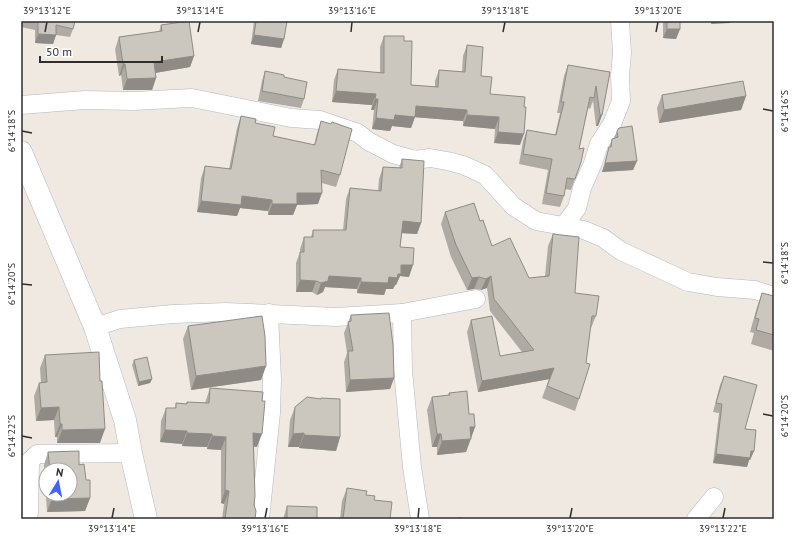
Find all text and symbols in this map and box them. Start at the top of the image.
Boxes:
text: 39°13'12"E [23,4,71,17]
text: 39°13'14"E [176,4,224,17]
text: 39°13'16"E [328,4,376,17]
text: 39°13'18"E [481,4,529,17]
text: 39°13'20"E [634,4,682,17]
scale bar [40,38,162,64]
text: 50 m [46,44,72,59]
text: 6°14'16"S [778,90,791,132]
text: 6°14'18"S [5,110,18,152]
text: 6°14'18"S [778,242,791,284]
text: 6°14'20"S [5,263,18,305]
text: 6°14'20"S [778,395,791,437]
text: 6°14'22"S [5,415,18,457]
north arrow [38,462,78,502]
text: N [55,465,65,480]
text: 39°13'14"E [88,522,136,535]
text: 39°13'16"E [241,522,289,535]
text: 39°13'18"E [394,522,442,535]
text: 39°13'20"E [546,522,594,535]
text: 39°13'22"E [699,522,747,535]

